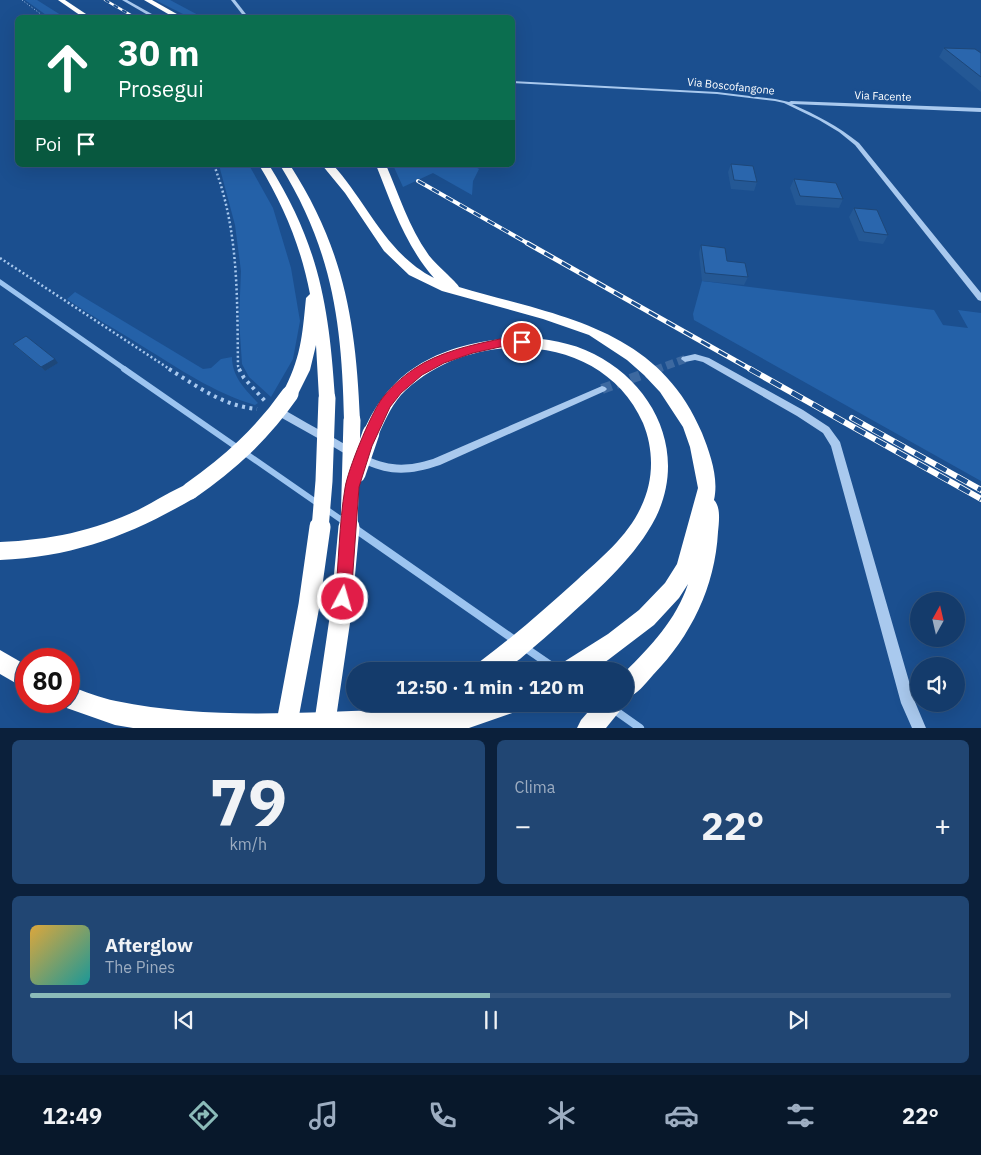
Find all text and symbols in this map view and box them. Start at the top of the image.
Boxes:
text: 30 m [118,30,200,76]
icon: ahead [35,35,100,100]
text: Prosegui [118,74,204,103]
street label: Via Boscofangone [686,74,776,98]
street label: Via Facente [854,88,912,104]
icon: arrive [72,130,100,158]
text: Poi [35,132,62,156]
pin [501,321,543,363]
icon: arrive [508,328,536,356]
position arrow [316,572,368,624]
north arrow [910,592,965,648]
map controls [910,592,965,712]
speed limit sign: 80 [15,648,80,713]
button: sound [910,657,965,712]
text: 12:50 · 1 min · 120 m [396,675,584,699]
text: 79 [209,759,287,844]
text: Clima [515,777,555,797]
text: 22° [701,801,764,850]
text: − [515,807,531,844]
text: + [934,807,951,844]
text: km/h [229,834,267,854]
text: Afterglow [105,933,193,957]
text: The Pines [105,957,175,977]
icon: previous [170,1006,198,1034]
icon: pause [477,1006,505,1034]
icon: next [784,1006,812,1034]
icon: directions [186,1098,221,1133]
icon: music [306,1098,341,1133]
icon: phone [425,1098,460,1133]
icon: climate [544,1098,579,1133]
icon: car [664,1098,699,1133]
icon: filters [783,1098,818,1133]
text: 12:49 [42,1101,102,1130]
text: 22° [902,1101,939,1130]

